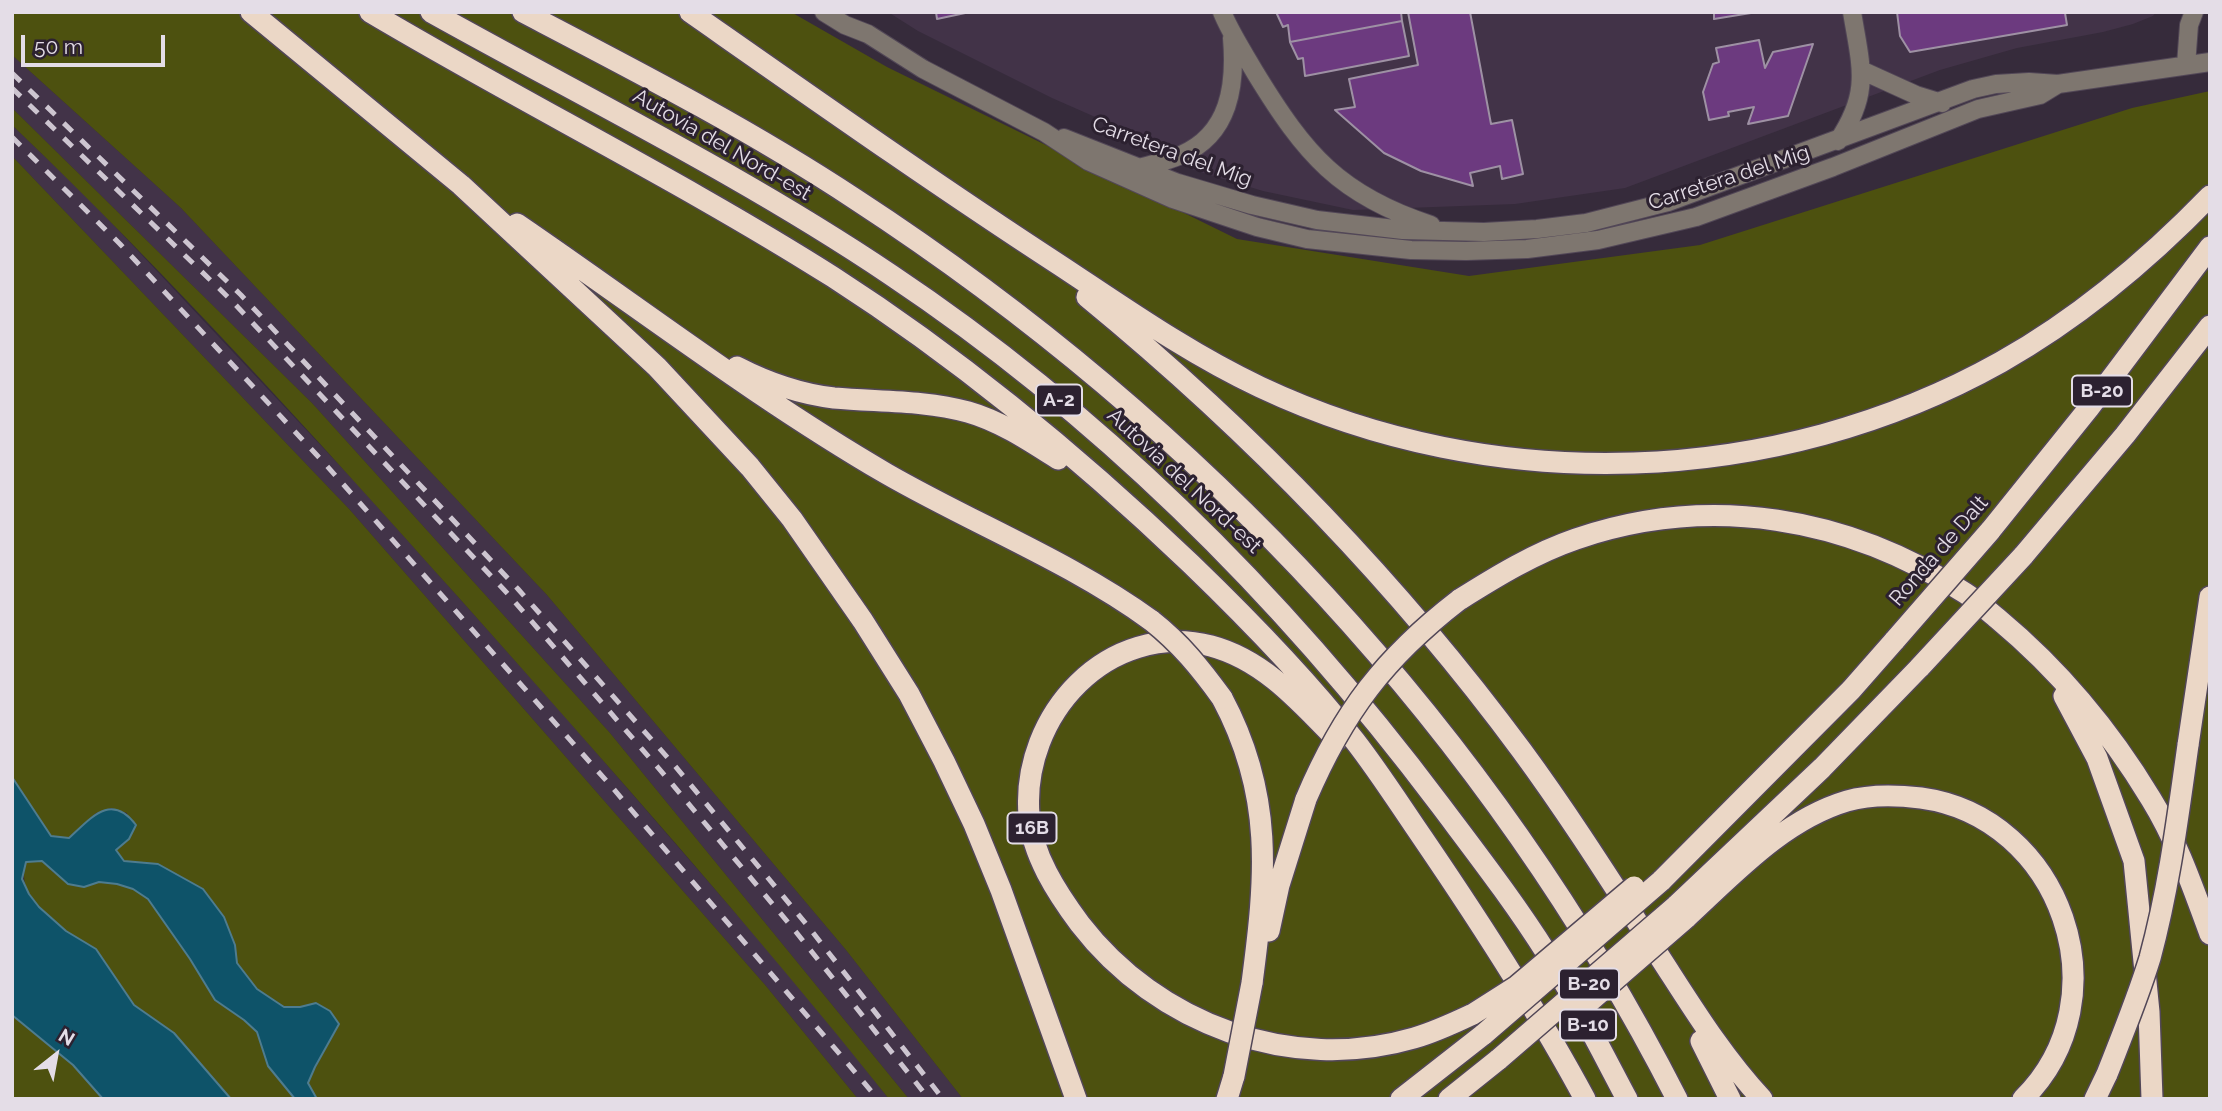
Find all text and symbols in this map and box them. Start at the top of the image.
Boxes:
scale bar [24,21,168,65]
text: 50 m [34,34,83,59]
street label: Autovia del Nord-est [628,84,816,206]
street label: Carretera del Mig [1089,111,1255,193]
street label: Carretera del Mig [1645,140,1813,216]
road number: B-20 [2072,376,2132,406]
road number: A-2 [1036,384,1082,416]
street label: Autovia del Nord-est [1102,403,1266,559]
street label: Ronda de Dalt [1884,491,1994,611]
road number: 16B [1007,813,1056,844]
road number: B-20 [1559,968,1619,1000]
road number: B-10 [1560,1009,1616,1040]
north arrow [21,1020,91,1090]
text: N [55,1024,79,1050]

